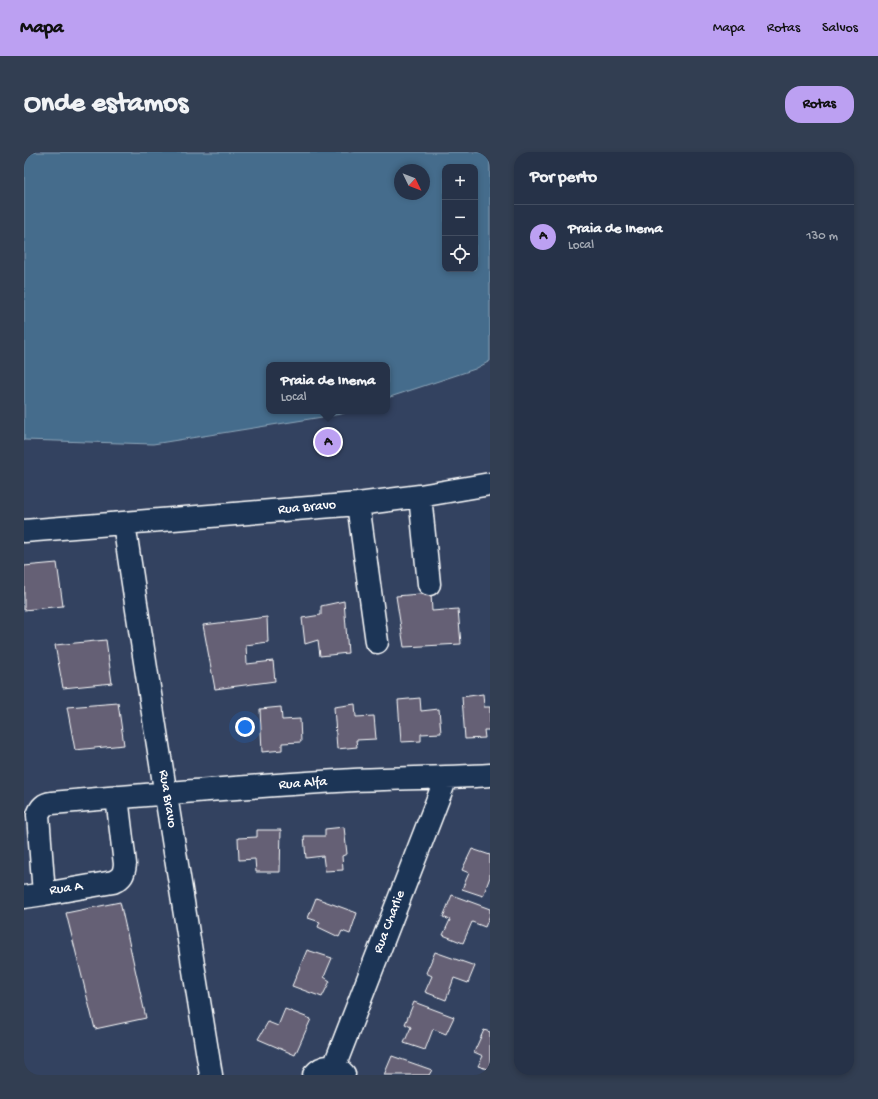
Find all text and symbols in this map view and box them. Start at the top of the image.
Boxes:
text: Mapa [20,17,64,40]
text: Mapa [713,20,745,37]
text: Rotas [767,20,800,37]
text: Salvos [822,20,858,37]
button: Rotas [785,86,854,123]
text: Onde estamos [24,88,188,121]
north arrow [394,164,430,200]
map controls [442,164,478,272]
button: + [442,164,478,200]
text: Por perto [530,168,597,188]
button: − [442,200,478,236]
text: Praia de Inema [568,220,663,238]
text: A [539,229,547,244]
text: 130 m [806,229,838,244]
button: locate [442,236,478,272]
text: Local [568,238,594,253]
popup [266,362,390,414]
text: Praia de Inema [281,372,375,390]
text: Local [281,390,307,405]
pin: A [315,427,341,457]
street label: Rua Bravo [277,497,337,519]
your location [235,717,255,737]
street label: Rua Bravo [154,769,180,829]
street label: Rua Alfa [278,774,329,794]
street label: Rua A [48,878,84,900]
street label: Rua Charlie [370,887,410,956]

